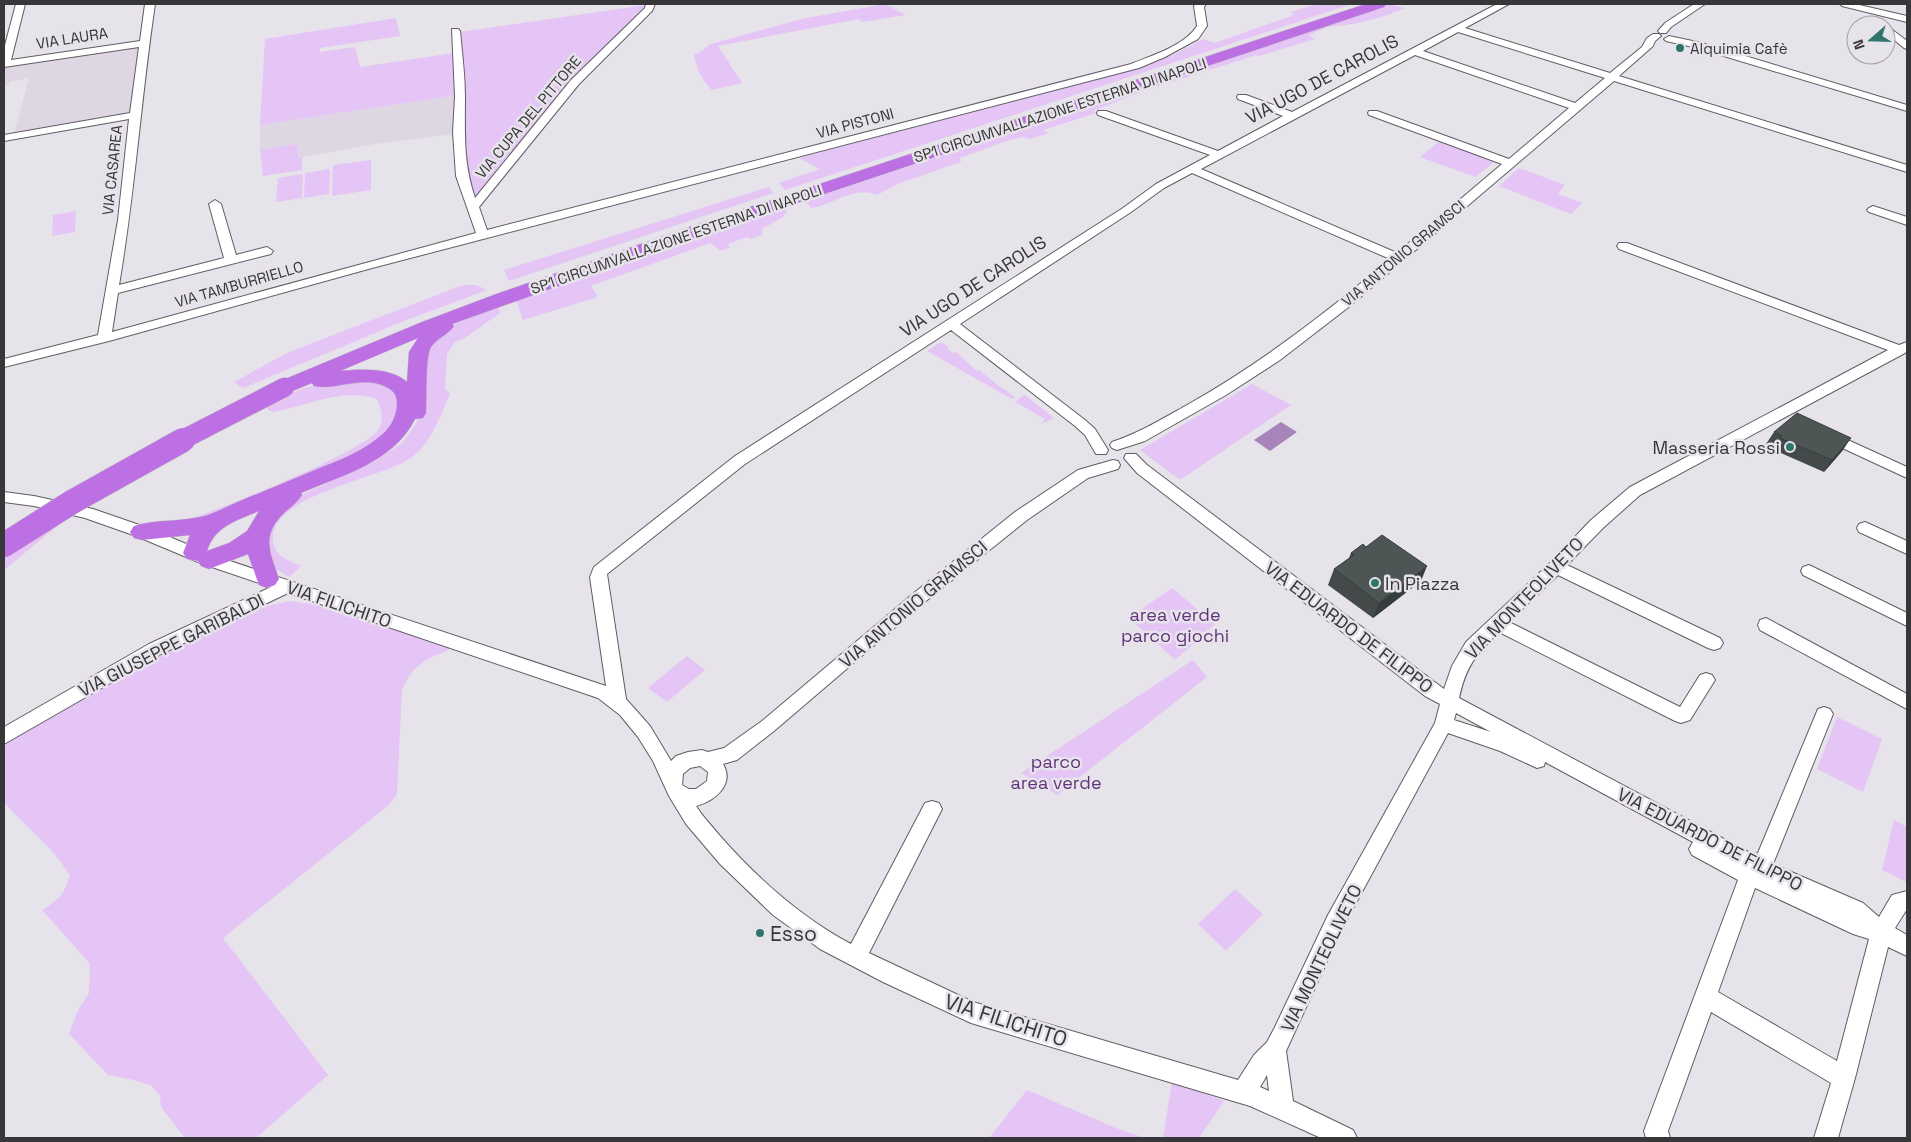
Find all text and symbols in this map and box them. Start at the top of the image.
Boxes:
north arrow [1846,15,1896,65]
street label: VIA LAURA [35,23,110,53]
street label: VIA UGO DE CAROLIS [1242,29,1402,129]
text: N [1849,37,1869,52]
place label: Alquimia Cafè [1690,39,1788,58]
marker: Alquimia Cafè [1674,42,1686,54]
street label: VIA CUPA DEL PITTORE [471,52,585,182]
street label: SP1 CIRCUMVALLAZIONE ESTERNA DI NAPOLI [911,54,1209,166]
street label: VIA PISTONI [814,104,896,142]
street label: VIA CASAREA [98,123,126,216]
street label: SP1 CIRCUMVALLAZIONE ESTERNA DI NAPOLI [528,180,824,298]
street label: VIA ANTONIO GRAMSCI [1337,196,1469,310]
street label: VIA UGO DE CAROLIS [895,230,1051,342]
street label: VIA TAMBURRIELLO [173,257,305,311]
place label: Masseria Rossi [1652,436,1780,459]
marker: Masseria Rossi [1784,441,1796,453]
street label: VIA MONTEOLIVETO [1460,532,1588,664]
street label: VIA ANTONIO GRAMSCI [834,535,992,673]
street label: VIA EDUARDO DE FILIPPO [1260,556,1438,698]
place label: In Piazza [1385,572,1460,595]
street label: VIA FILICHITO [284,575,394,633]
marker: In Piazza [1369,577,1381,589]
street label: VIA GIUSEPPE GARIBALDI [74,588,268,702]
park label: area verde parco giochi [1121,603,1229,647]
park label: parco area verde [1010,750,1102,794]
street label: VIA EDUARDO DE FILIPPO [1613,782,1807,896]
street label: VIA MONTEOLIVETO [1275,881,1367,1035]
place label: Esso [770,920,817,947]
marker: Esso [754,927,766,939]
street label: VIA FILICHITO [941,987,1071,1053]

